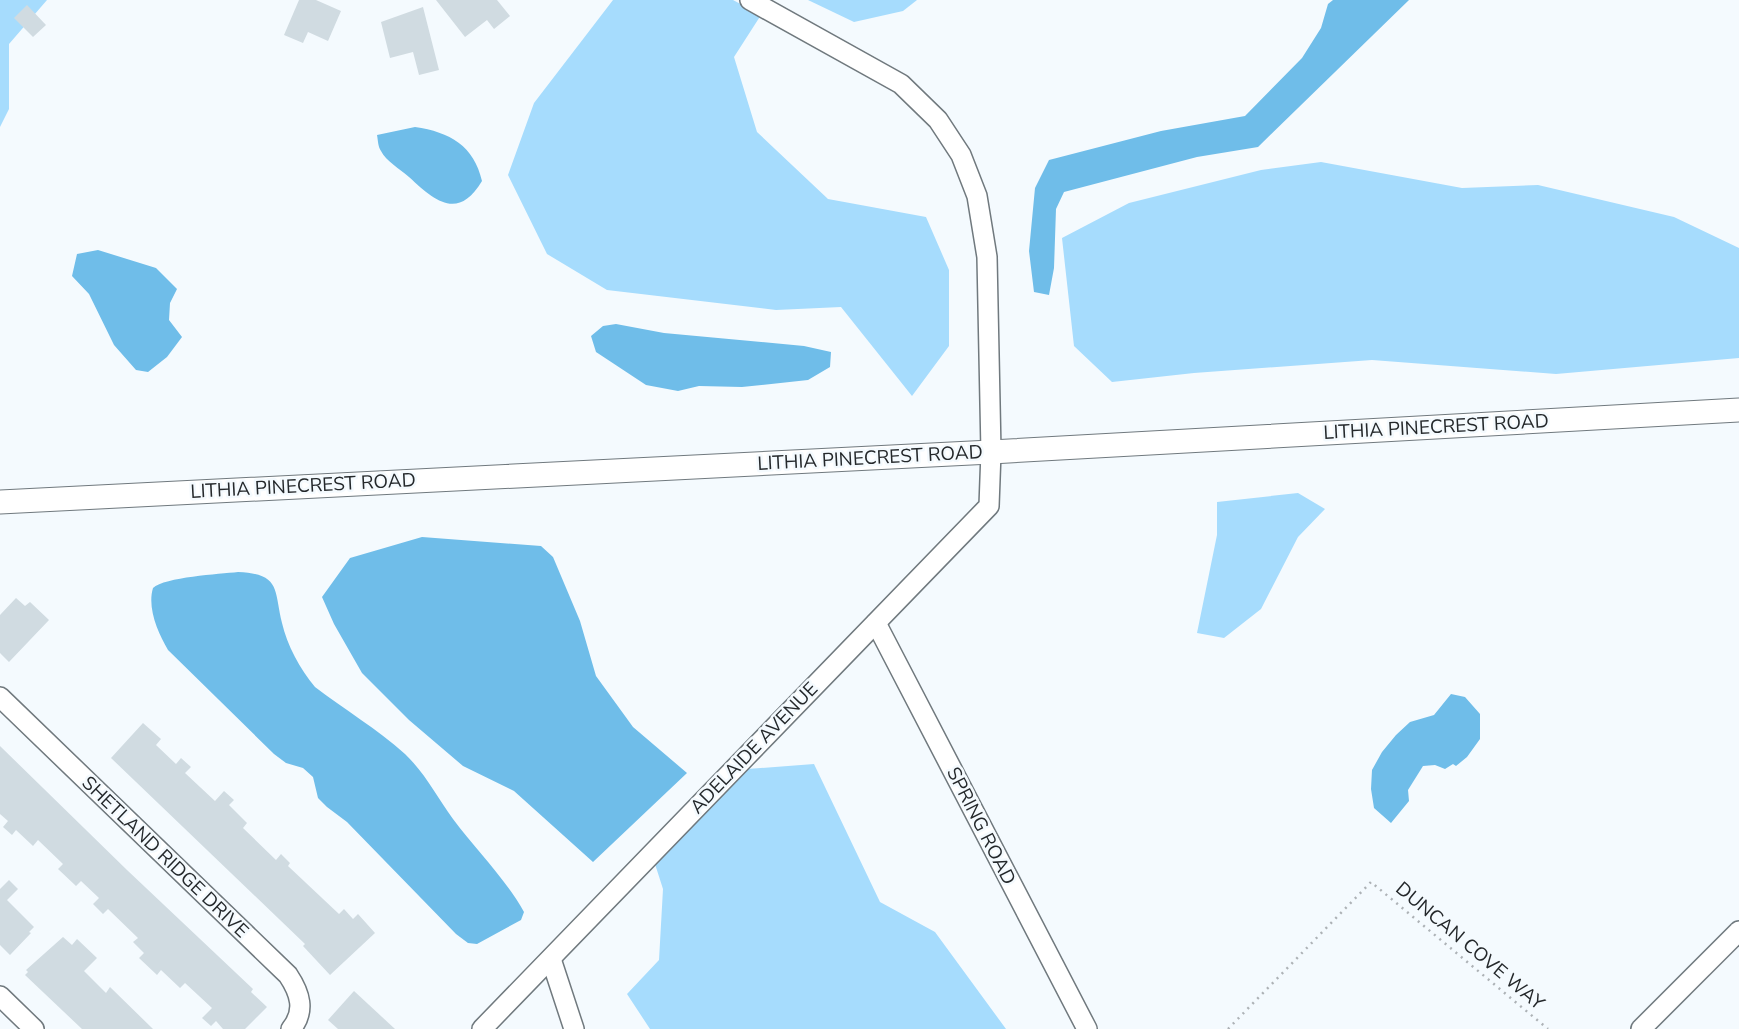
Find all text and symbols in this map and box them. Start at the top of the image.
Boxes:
street label: LITHIA PINECREST ROAD [1323,408,1549,446]
street label: LITHIA PINECREST ROAD [757,439,983,477]
street label: LITHIA PINECREST ROAD [190,467,416,505]
street label: ADELAIDE AVENUE [684,676,824,820]
street label: SPRING ROAD [940,763,1022,889]
street label: SHETLAND RIDGE DRIVE [76,770,254,944]
street label: DUNCAN COVE WAY [1390,876,1550,1016]

